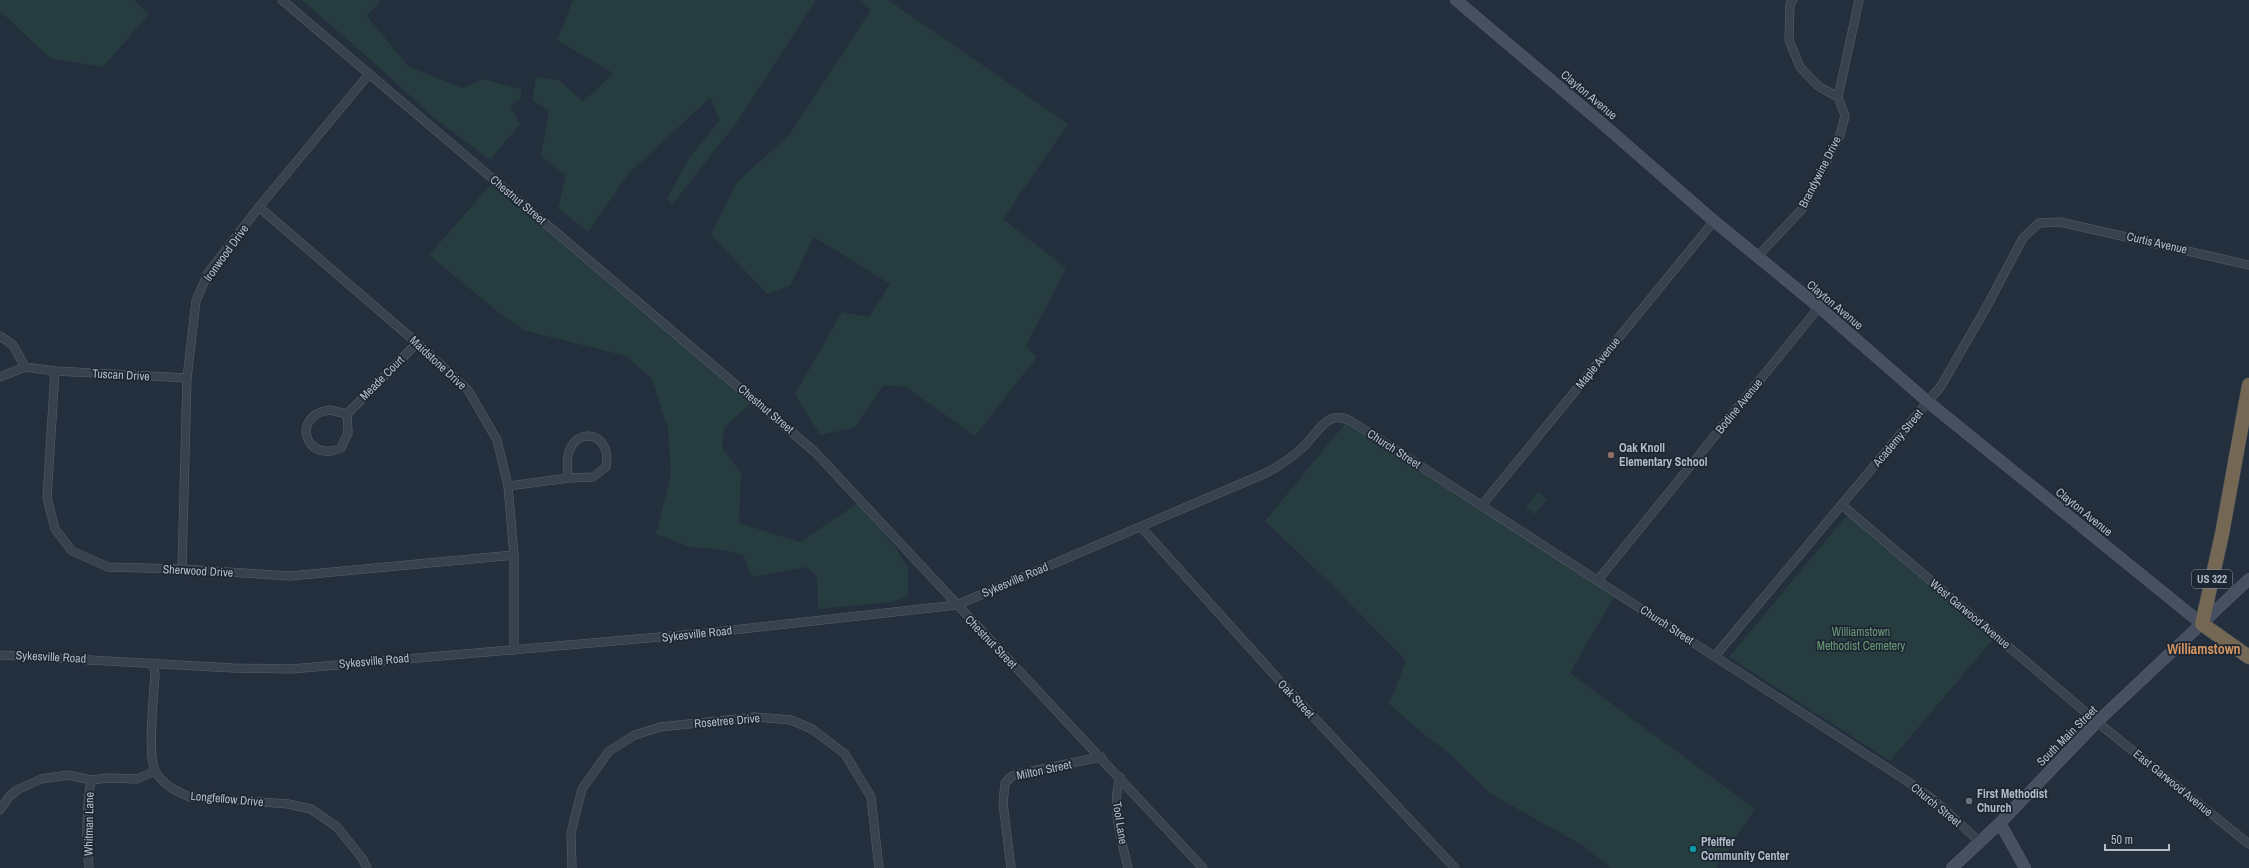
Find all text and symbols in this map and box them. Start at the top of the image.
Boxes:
street label: Clayton Avenue [1558,67,1620,123]
street label: Brandywine Drive [1795,134,1845,210]
street label: Chestnut Street [487,172,550,228]
street label: Ironwood Drive [200,221,252,285]
street label: Curtis Avenue [2125,228,2189,258]
street label: Clayton Avenue [1804,277,1866,333]
street label: Maidstone Drive [406,333,470,393]
street label: Maple Avenue [1572,334,1624,392]
street label: Meade Court [356,352,408,404]
street label: Tuscan Drive [92,366,150,384]
street label: Bodine Avenue [1712,375,1766,437]
street label: Chestnut Street [735,381,798,437]
street label: Academy Street [1869,406,1927,471]
street label: Church Street [1364,426,1424,472]
place label: Oak Knoll Elementary School [1619,440,1708,470]
marker: Oak Knoll Elementary School [1606,450,1616,460]
street label: Clayton Avenue [2052,484,2116,540]
street label: Sykesville Road [979,559,1051,601]
street label: Sherwood Drive [162,561,234,581]
road number: US 322 [2192,570,2232,588]
street label: West Garwood Avenue [1926,576,2014,652]
street label: Church Street [1637,602,1697,648]
street label: Chestnut Street [961,612,1021,672]
street label: Sykesville Road [661,622,733,646]
park label: Williamstown Methodist Cemetery [1817,624,1905,654]
district label: Williamstown [2167,640,2241,658]
street label: Sykesville Road [15,647,87,667]
street label: Sykesville Road [338,650,410,672]
street label: Oak Street [1274,676,1318,722]
street label: South Main Street [2033,702,2101,770]
street label: Rosetree Drive [693,710,761,732]
street label: East Garwood Avenue [2130,746,2216,820]
street label: Milton Street [1015,756,1073,784]
street label: Church Street [1907,780,1965,830]
place label: First Methodist Church [1977,786,2048,816]
street label: Longfellow Drive [190,788,264,810]
street label: Whitman Lane [80,792,98,856]
marker: First Methodist Church [1964,796,1974,806]
street label: Tool Lane [1109,801,1131,845]
scale bar [2105,826,2169,852]
text: 50 m [2111,832,2133,848]
place label: Pfeiffer Community Center [1701,834,1789,864]
marker: Pfeiffer Community Center [1688,844,1698,854]

